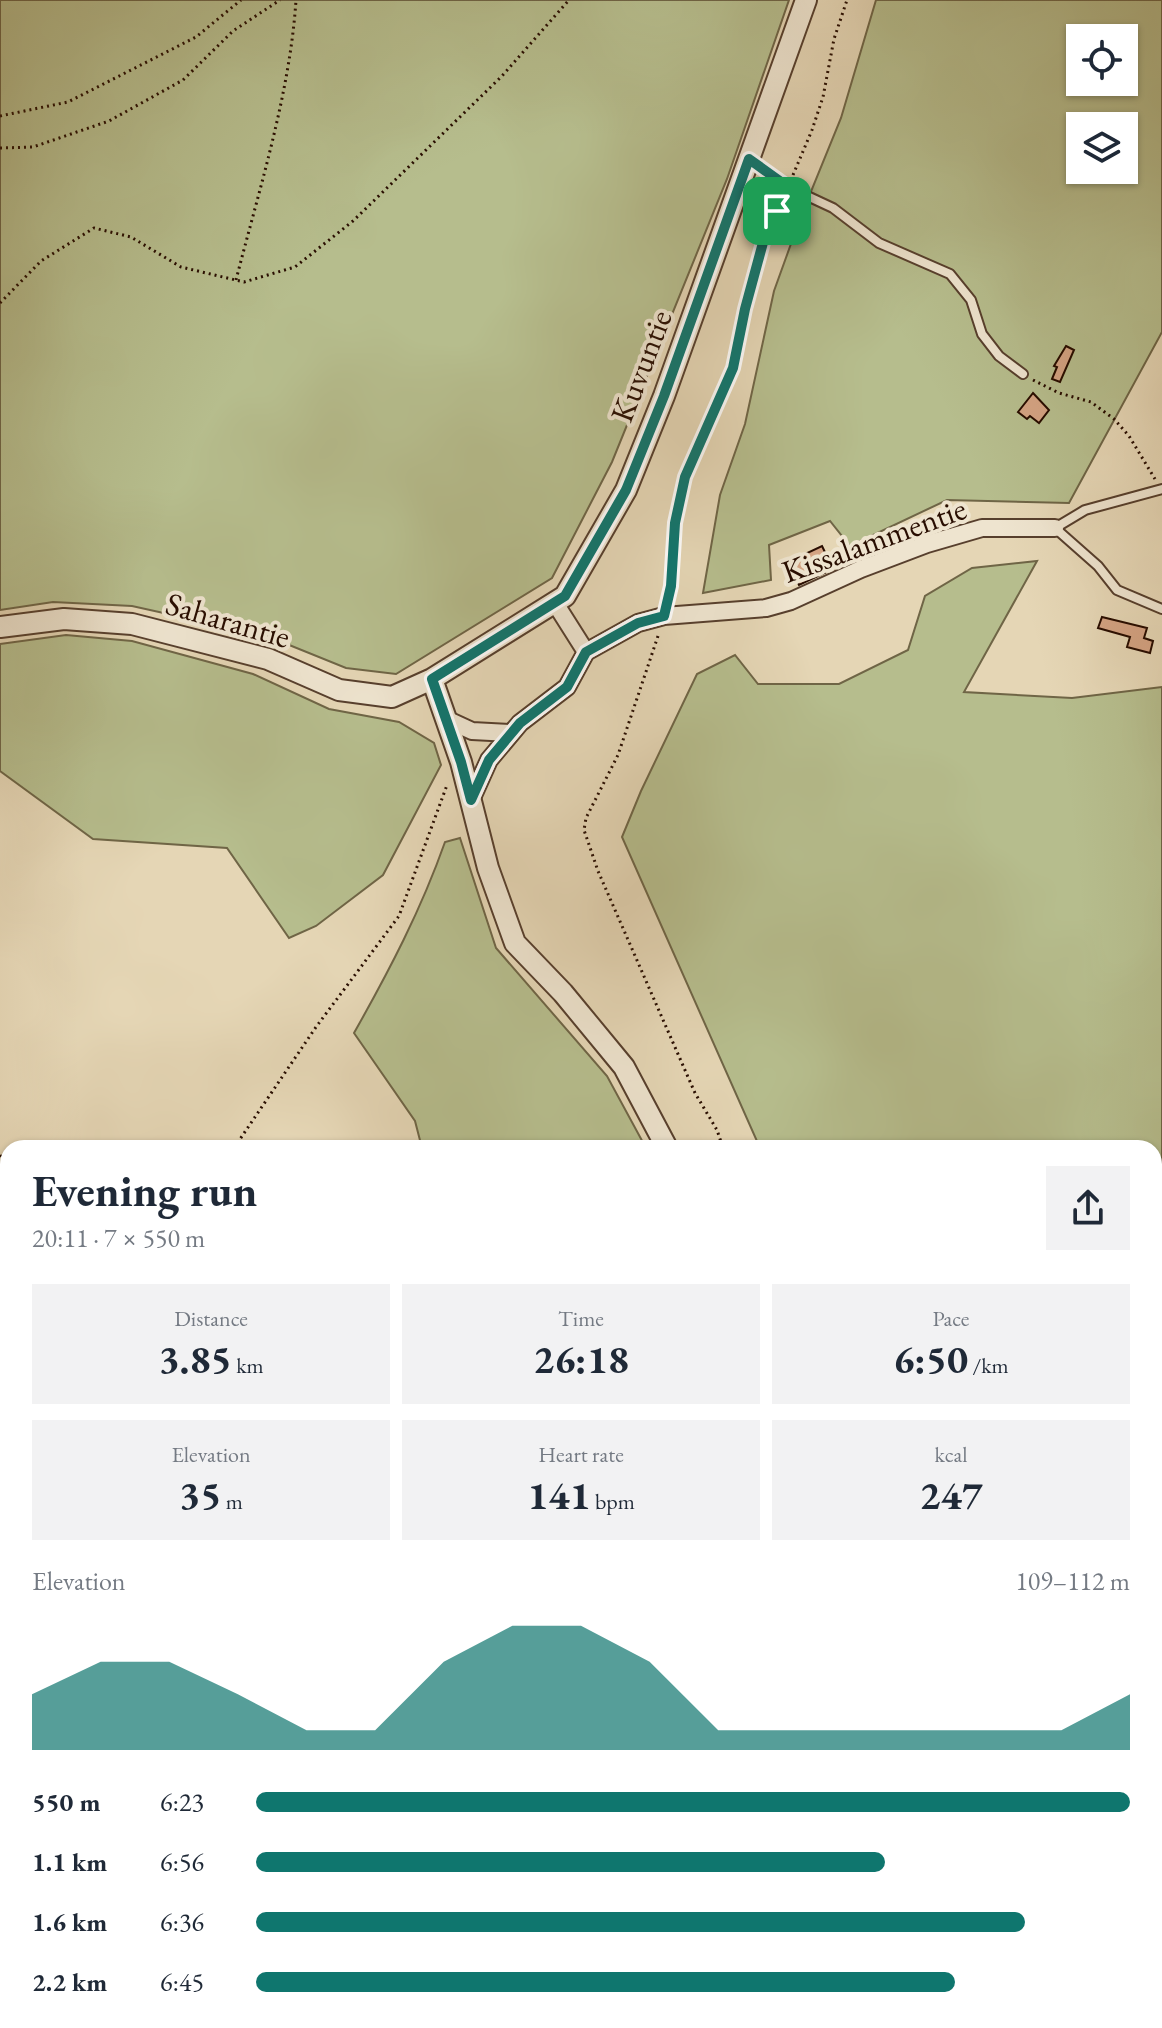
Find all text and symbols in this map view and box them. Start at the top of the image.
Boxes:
map controls [1066,24,1138,184]
button: locate [1066,24,1138,96]
button: layers [1066,112,1138,184]
pin [743,177,811,245]
icon: arrive [755,189,799,233]
street label: Kuvuntie [600,304,682,428]
street label: Kissalammentie [776,487,972,593]
street label: Saharantie [161,582,295,658]
text: Evening run [32,1162,257,1219]
button: share [1046,1166,1130,1250]
text: 20:11 · 7 × 550 m [32,1221,205,1255]
text: Distance [174,1304,248,1333]
text: Time [558,1304,604,1333]
text: Pace [933,1304,969,1333]
text: 3.85 [158,1333,232,1385]
text: 26:18 [533,1333,629,1385]
text: 6:50 [893,1333,968,1385]
text: km [232,1351,264,1380]
text: /km [968,1351,1009,1380]
text: Elevation [171,1440,251,1469]
text: Heart rate [538,1440,624,1469]
text: kcal [934,1440,968,1469]
text: 35 [179,1469,221,1521]
text: 141 [527,1469,591,1521]
text: 247 [919,1469,983,1521]
text: m [221,1487,243,1516]
text: bpm [591,1487,635,1516]
text: Elevation [32,1564,126,1598]
text: 109–112 m [1015,1564,1130,1598]
text: 550 m [32,1785,100,1819]
text: 6:23 [160,1785,204,1819]
text: 1.1 km [32,1845,107,1879]
text: 6:56 [160,1845,204,1879]
text: 1.6 km [32,1905,107,1939]
text: 6:36 [160,1905,204,1939]
text: 2.2 km [32,1965,107,1999]
text: 6:45 [160,1965,204,1999]

